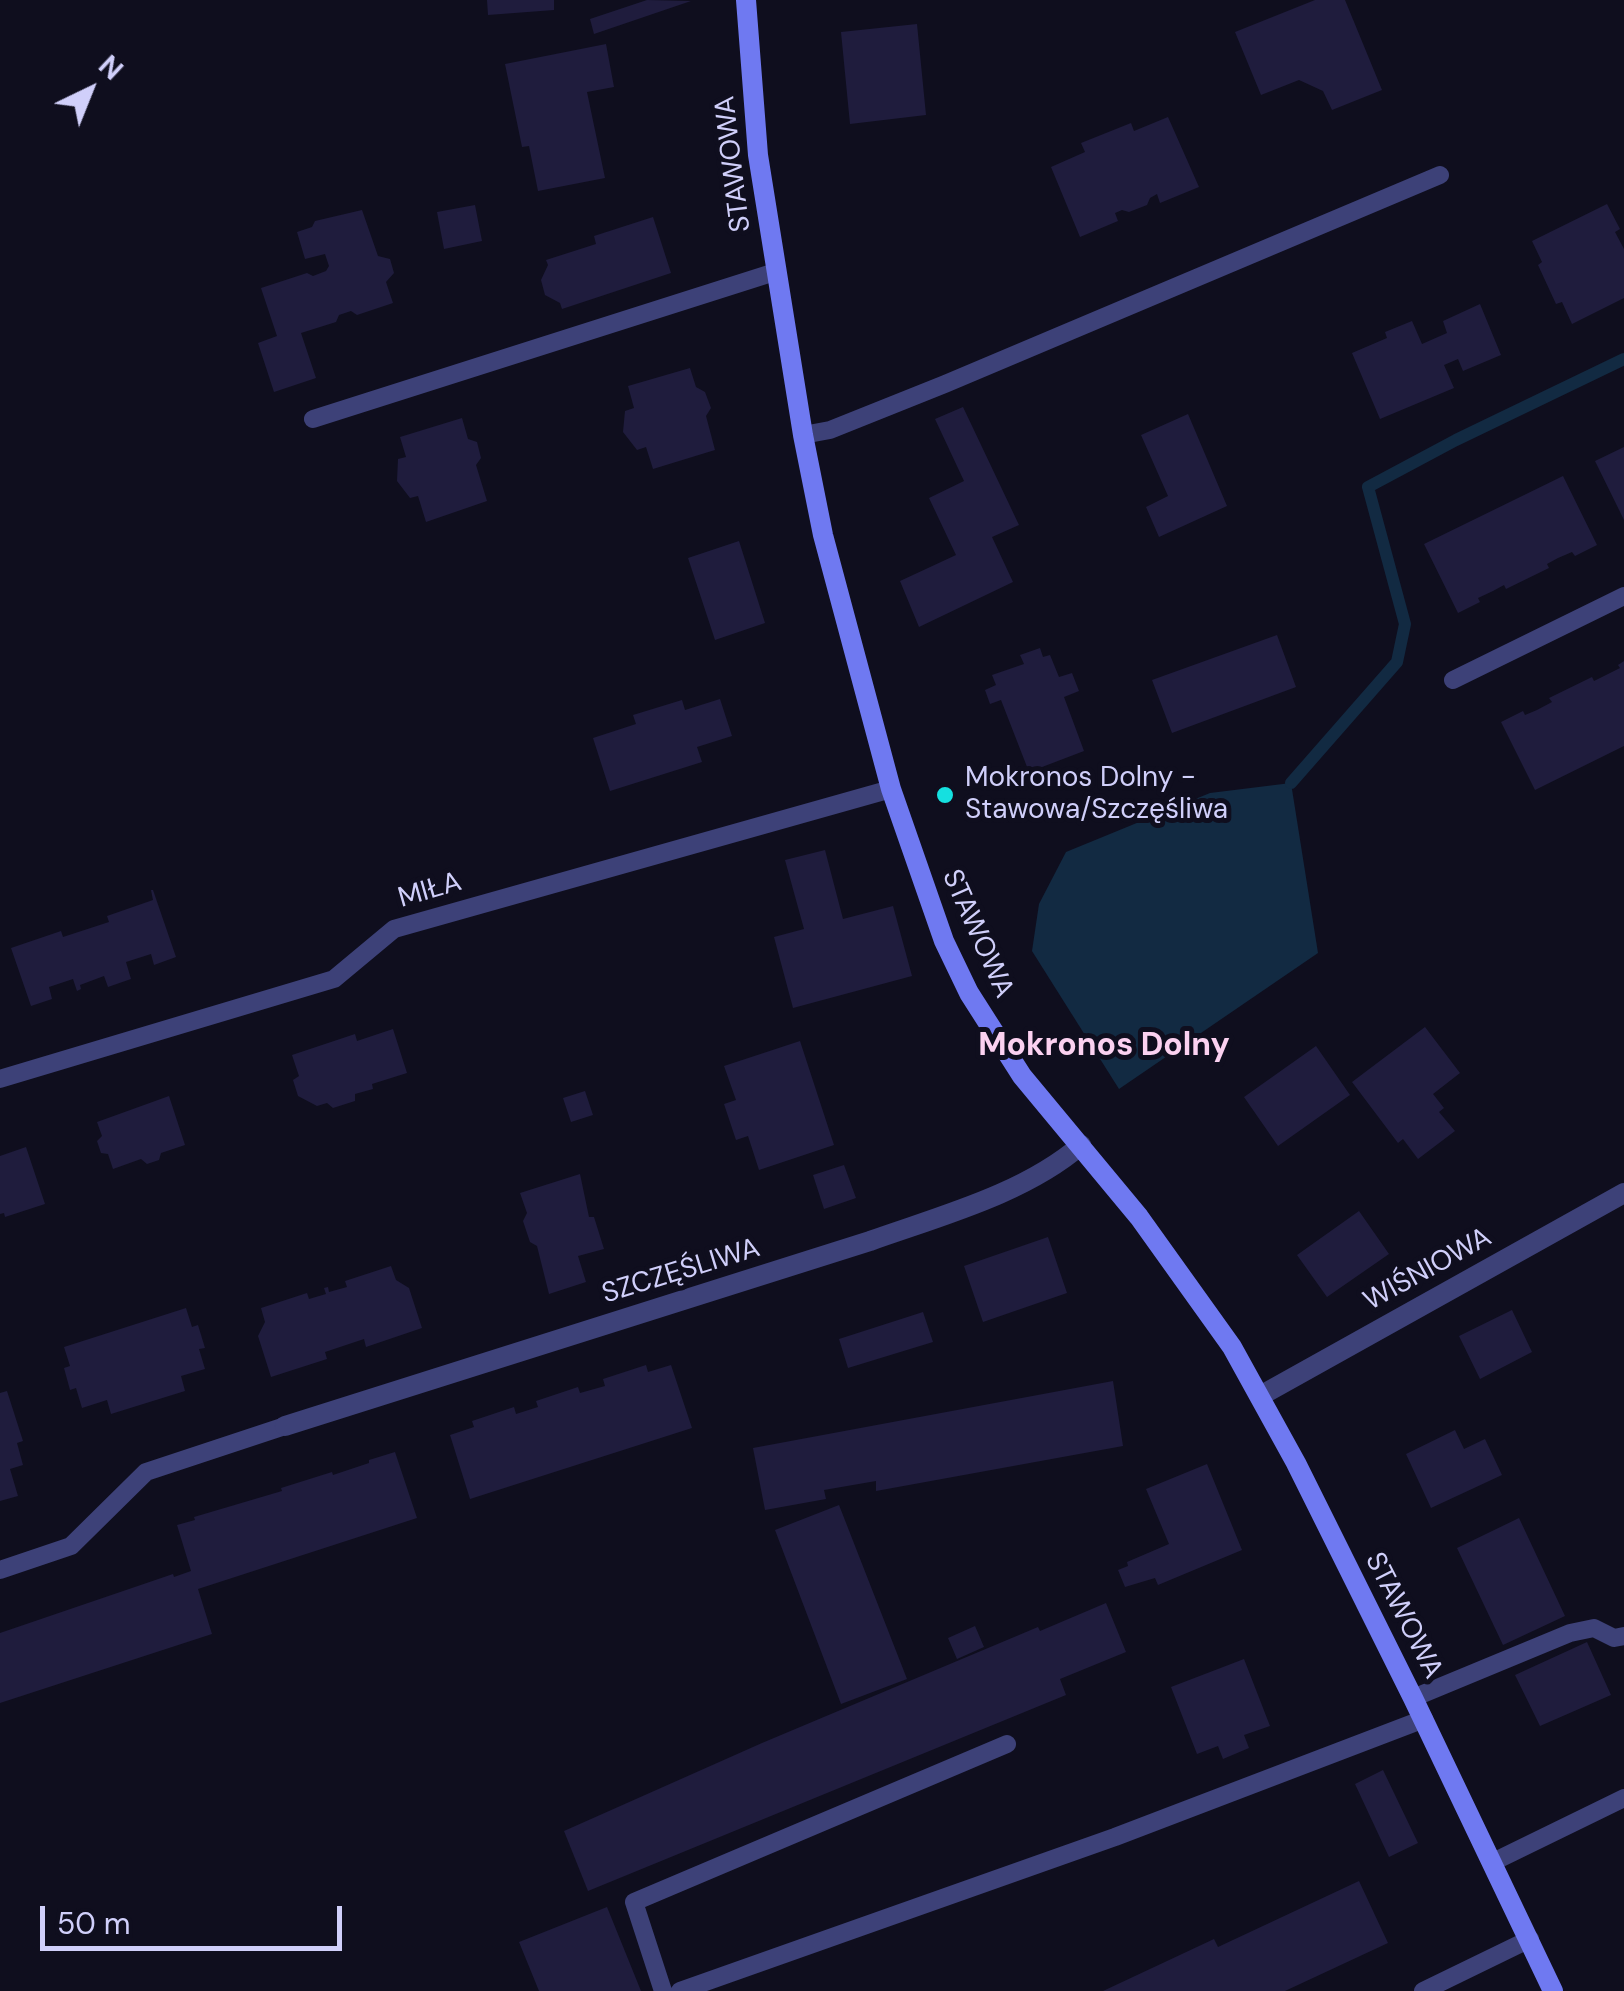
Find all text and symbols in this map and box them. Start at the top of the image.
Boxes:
north arrow [40,40,140,140]
text: N [91,47,131,88]
street label: STAWOWA [709,94,759,234]
place label: Mokronos Dolny - Stawowa/Szczęśliwa [965,762,1228,828]
marker: Mokronos Dolny - Stawowa/Szczęśliwa [934,784,956,806]
street label: STAWOWA [934,865,1020,1003]
street label: MIŁA [395,866,465,916]
district label: Mokronos Dolny [978,1028,1230,1066]
street label: WIŚNIOWA [1358,1221,1498,1319]
street label: SZCZĘŚLIWA [598,1232,764,1312]
street label: STAWOWA [1357,1547,1449,1685]
scale bar [45,1886,348,1948]
text: 50 m [57,1904,131,1943]

